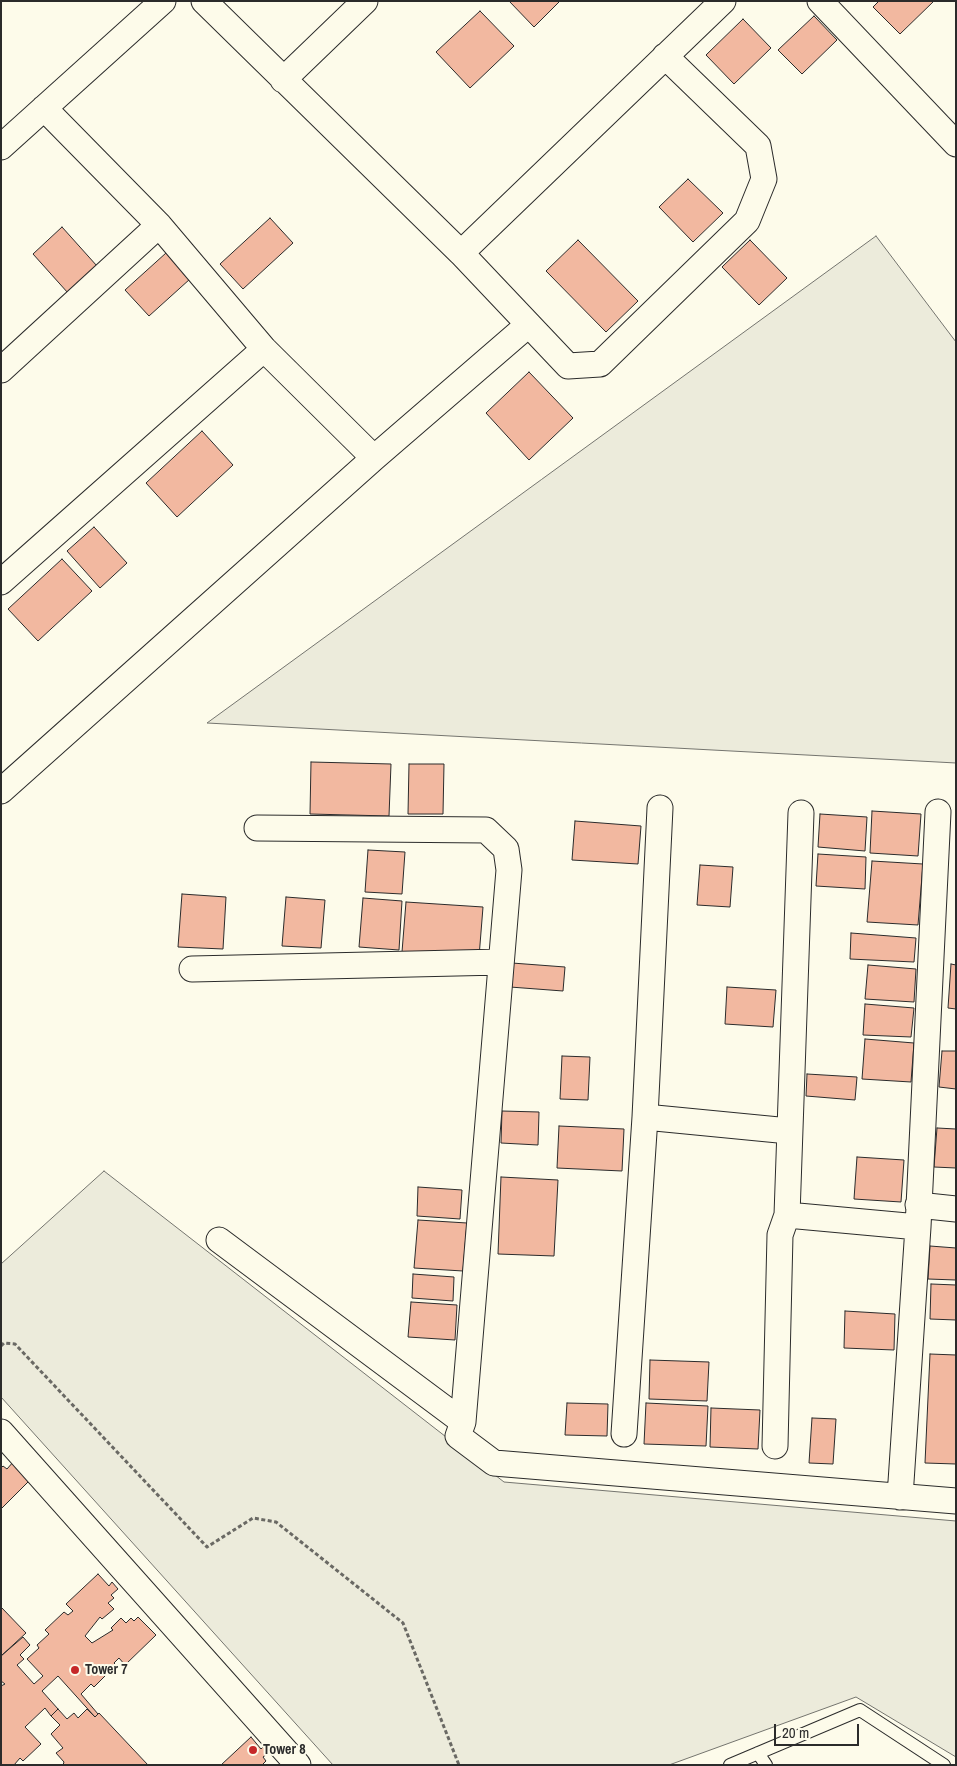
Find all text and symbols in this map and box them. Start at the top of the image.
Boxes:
place label: Tower 7 [85,1662,128,1678]
marker: Tower 7 [69,1664,81,1676]
scale bar [777,1714,862,1746]
text: 20 m [782,1722,809,1743]
place label: Tower 8 [263,1742,306,1758]
marker: Tower 8 [247,1744,259,1756]

